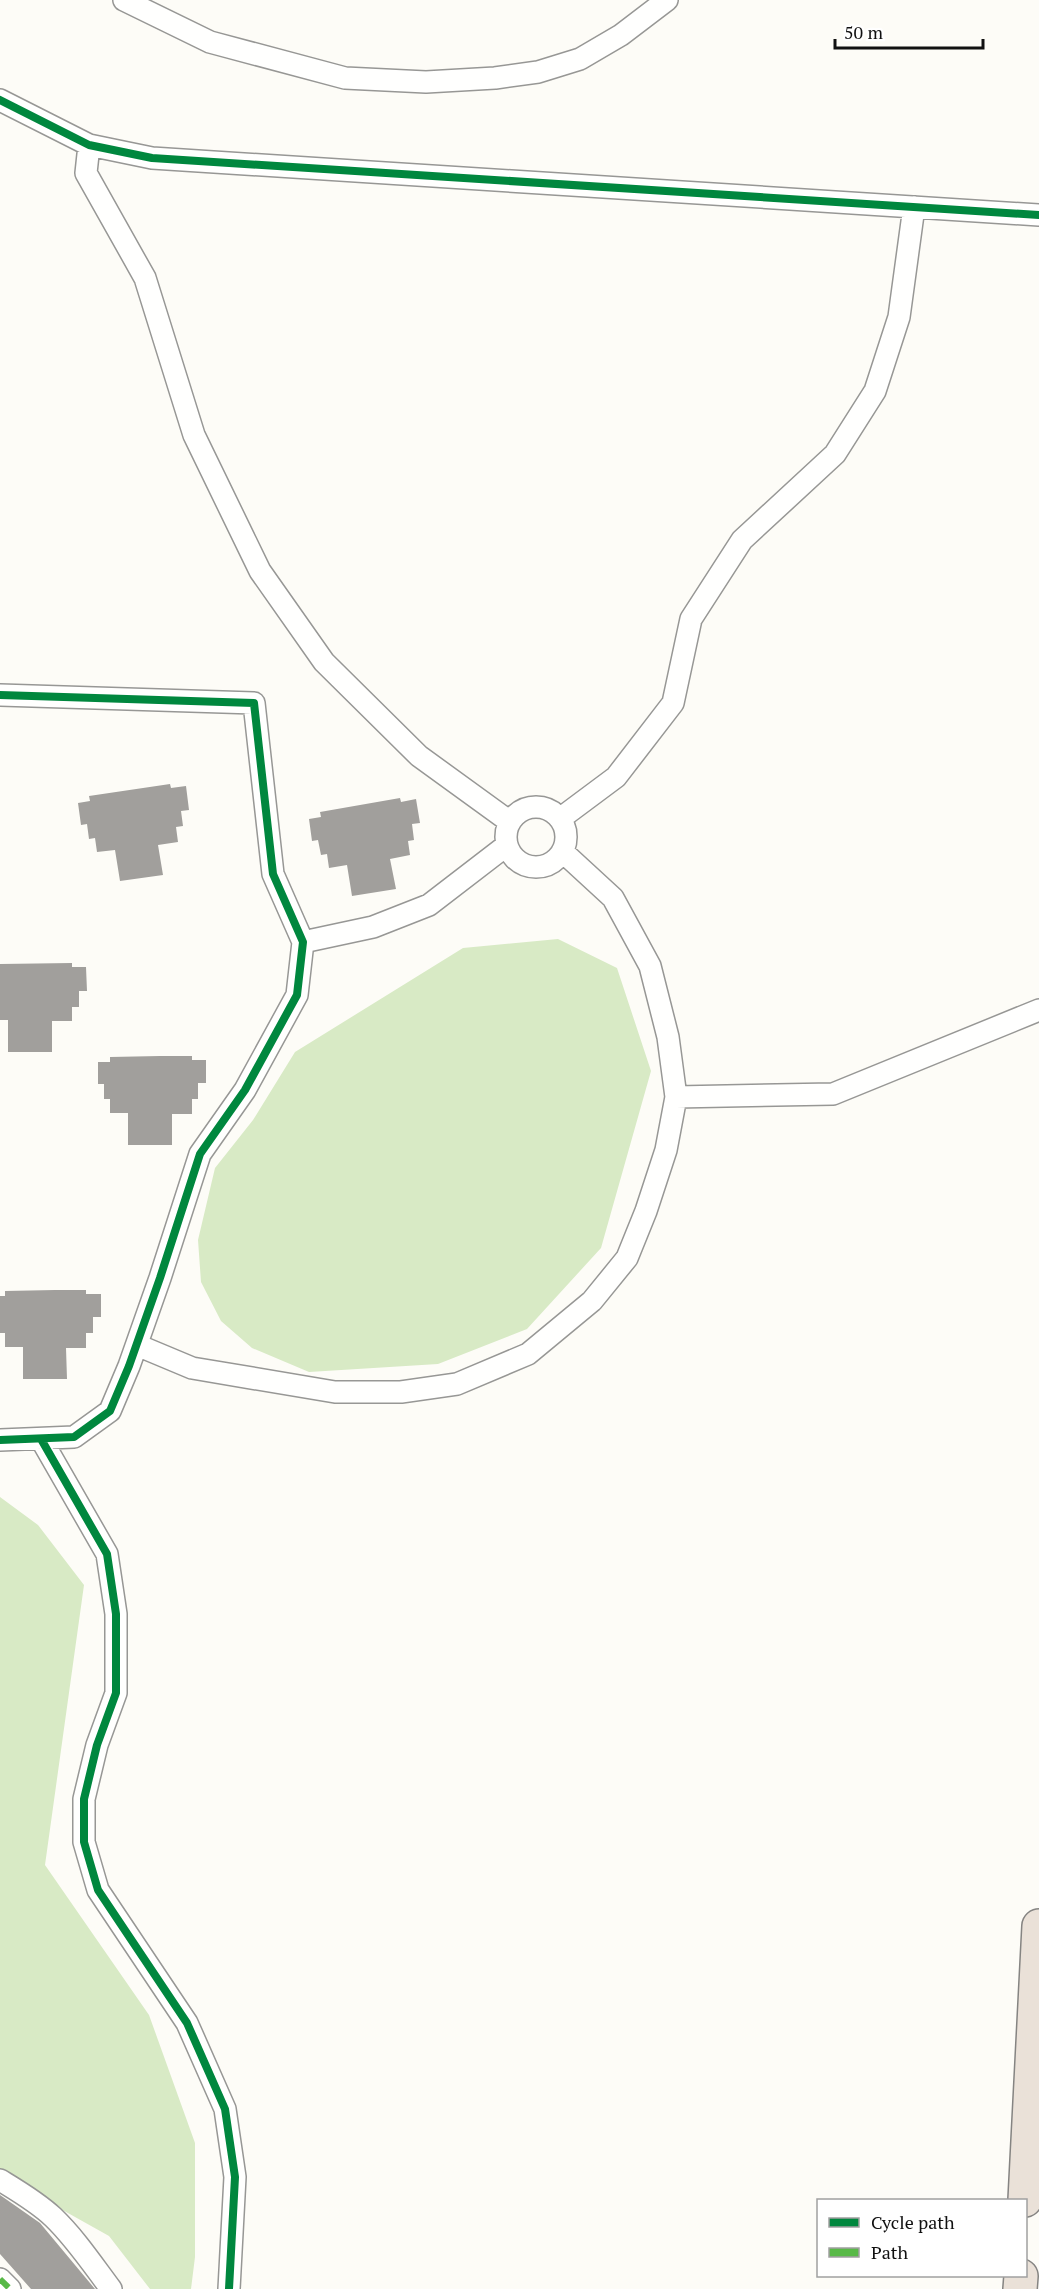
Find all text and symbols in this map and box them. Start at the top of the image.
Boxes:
scale bar [835,12,984,50]
text: 50 m [844,20,884,44]
legend [817,2199,1027,2277]
text: Cycle path [871,2210,955,2234]
text: Path [871,2240,908,2264]

